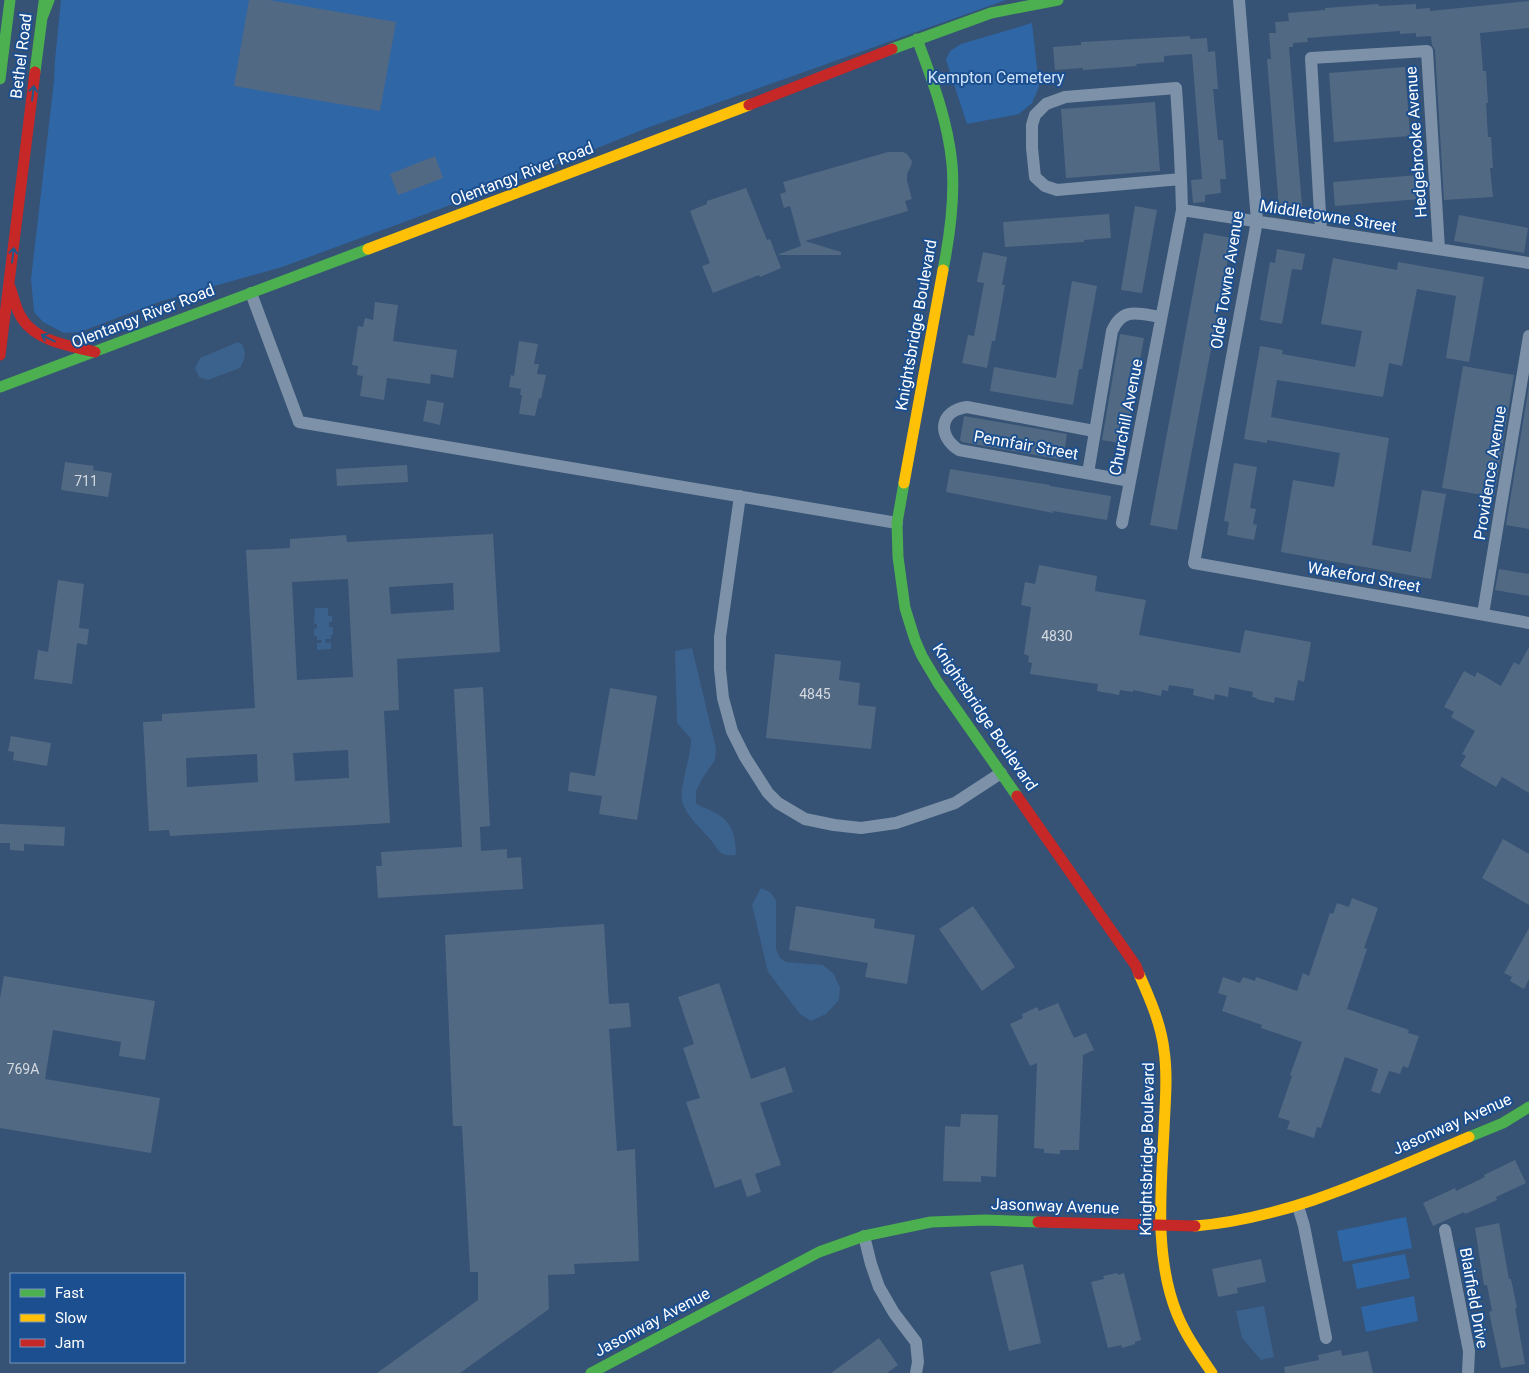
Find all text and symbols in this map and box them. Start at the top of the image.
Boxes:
street label: Bethel Road [6,12,36,100]
street label: Hedgebrooke Avenue [1401,66,1431,218]
park label: Kempton Cemetery [928,68,1065,87]
one-way arrow [28,86,38,102]
street label: Olentangy River Road [448,138,596,210]
street label: Middletowne Street [1258,196,1398,236]
street label: Olde Towne Avenue [1207,210,1247,350]
street label: Knightsbridge Boulevard [892,238,940,412]
one-way arrow [8,247,18,263]
street label: Olentangy River Road [69,280,217,352]
one-way arrow [41,333,56,343]
street label: Churchill Avenue [1105,357,1147,477]
street label: Providence Avenue [1470,405,1510,541]
street label: Pennfair Street [972,426,1080,464]
house number: 711 [74,473,98,489]
street label: Wakeford Street [1306,558,1422,596]
house number: 4830 [1041,628,1073,644]
street label: Knightsbridge Boulevard [929,640,1041,794]
house number: 4845 [799,686,831,702]
house number: 769A [7,1061,39,1077]
street label: Knightsbridge Boulevard [1136,1062,1158,1236]
street label: Jasonway Avenue [1390,1089,1514,1159]
street label: Jasonway Avenue [991,1194,1119,1218]
street label: Blairfield Drive [1456,1246,1492,1350]
legend [10,1273,185,1363]
text: Fast [55,1284,84,1302]
street label: Jasonway Avenue [591,1284,713,1360]
text: Slow [55,1309,87,1327]
text: Jam [55,1334,85,1352]

